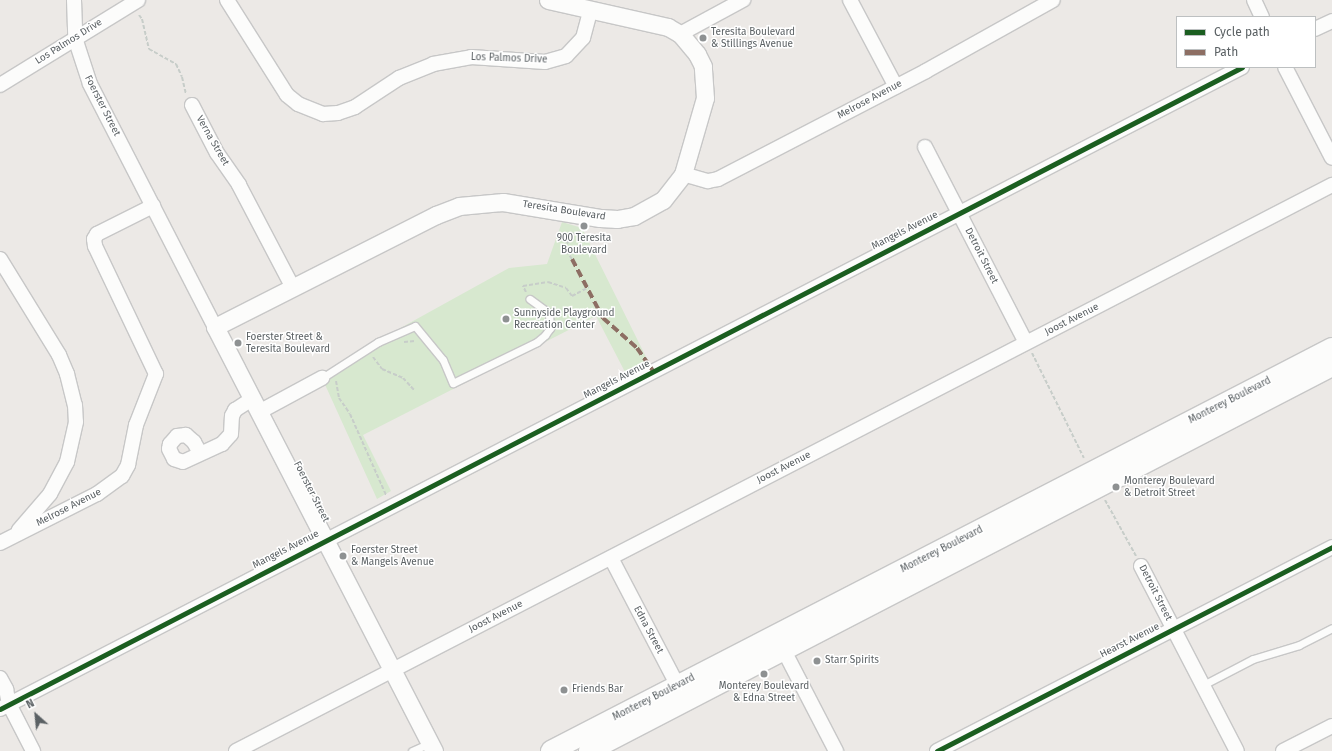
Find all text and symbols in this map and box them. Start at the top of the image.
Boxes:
legend [1176,16,1316,68]
street label: Los Palmos Drive [33,17,105,67]
text: Cycle path [1214,25,1270,39]
place label: Teresita Boulevard & Stillings Avenue [711,26,795,50]
marker: Teresita Boulevard & Stillings Avenue [698,33,708,43]
text: Path [1214,45,1238,59]
street label: Los Palmos Drive [471,52,547,66]
street label: Foerster Street [81,74,123,138]
street label: Melrose Avenue [836,78,904,122]
street label: Verna Street [193,114,231,168]
street label: Teresita Boulevard [522,199,606,223]
street label: Mangels Avenue [870,209,940,253]
marker: 900 Teresita Boulevard [579,221,589,231]
street label: Detroit Street [962,226,1000,286]
place label: 900 Teresita Boulevard [557,232,611,256]
street label: Joost Avenue [1043,301,1101,339]
place label: Sunnyside Playground Recreation Center [514,307,614,330]
marker: Sunnyside Playground Recreation Center [501,314,511,324]
place label: Foerster Street & Teresita Boulevard [246,331,330,354]
marker: Foerster Street & Teresita Boulevard [233,338,243,348]
street label: Mangels Avenue [582,358,652,402]
street label: Monterey Boulevard [1187,375,1273,427]
street label: Joost Avenue [755,449,813,487]
street label: Foerster Street [290,460,332,524]
place label: Monterey Boulevard & Detroit Street [1124,475,1215,498]
marker: Monterey Boulevard & Detroit Street [1111,482,1121,492]
street label: Melrose Avenue [34,486,104,530]
street label: Monterey Boulevard [899,524,985,576]
street label: Mangels Avenue [251,528,321,572]
place label: Foerster Street & Mangels Avenue [351,544,434,568]
marker: Foerster Street & Mangels Avenue [338,551,348,561]
street label: Detroit Street [1136,563,1174,623]
street label: Joost Avenue [467,598,525,636]
street label: Edna Street [630,604,666,656]
street label: Hearst Avenue [1098,621,1162,661]
place label: Starr Spirits [825,655,879,667]
marker: Starr Spirits [812,656,822,666]
marker: Monterey Boulevard & Edna Street [759,669,769,679]
street label: Monterey Boulevard [611,672,697,724]
place label: Monterey Boulevard & Edna Street [719,680,809,704]
place label: Friends Bar [572,684,623,696]
marker: Friends Bar [559,685,569,695]
north arrow [16,695,56,735]
text: N [24,696,37,711]

